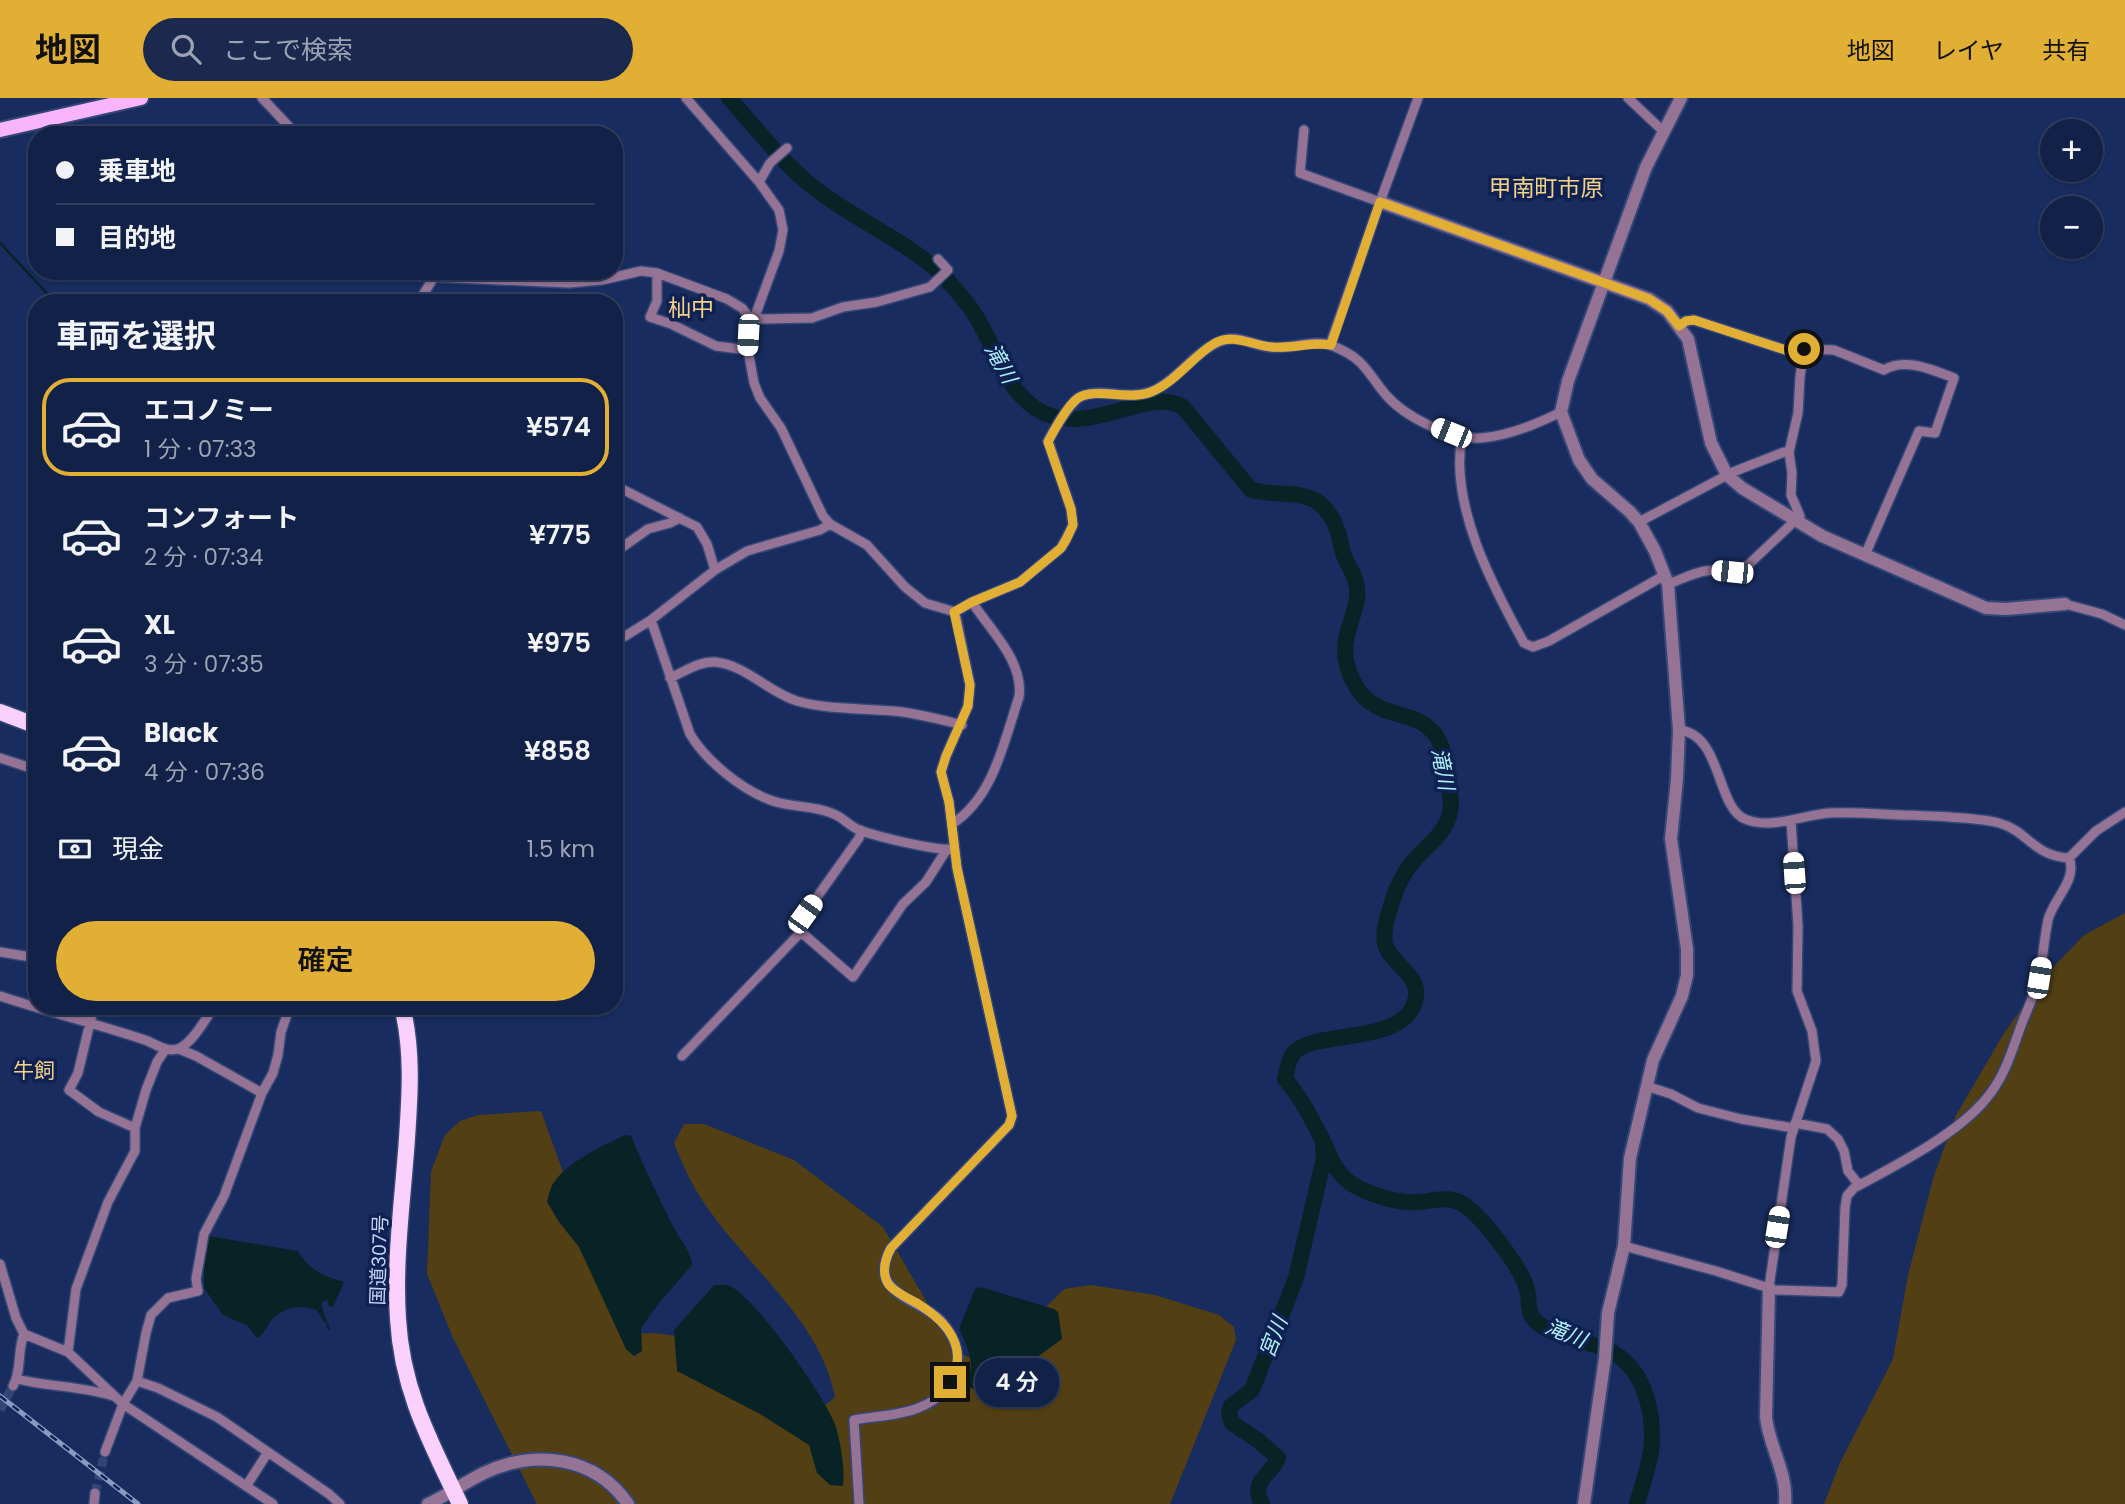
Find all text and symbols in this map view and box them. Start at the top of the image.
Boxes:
search box [143,18,633,81]
text: 地図 [35,26,101,73]
icon: search [167,30,205,68]
text: ここで検索 [223,32,353,68]
text: 地図 [1847,34,1895,67]
text: レイヤ [1933,34,2004,67]
text: 共有 [2042,34,2090,67]
map controls [2040,119,2103,259]
button: + [2040,119,2103,182]
text: 乗車地 [98,153,176,189]
district label: 甲南町市原 [1489,172,1604,204]
button: − [2040,196,2103,259]
text: 目的地 [98,220,176,256]
district label: 杣中 [668,292,714,324]
text: 車両を選択 [56,313,216,358]
car [737,313,760,357]
route start [1788,333,1820,365]
water label: 滝川 [978,338,1025,390]
text: エコノミー [144,392,274,428]
icon: car [60,396,123,459]
text: ¥574 [526,409,591,445]
car [1428,415,1475,451]
text: 1 分 · 07:33 [144,433,257,465]
text: コンフォート [144,500,299,536]
icon: car [60,504,123,567]
text: ¥775 [529,517,591,553]
text: 2 分 · 07:34 [144,541,263,573]
car [1711,559,1754,585]
text: XL [144,607,175,643]
icon: car [60,612,123,675]
text: ¥975 [527,625,591,661]
text: 3 分 · 07:35 [144,648,264,680]
text: Black [144,715,218,751]
icon: car [60,720,123,783]
text: ¥858 [524,733,591,769]
water label: 滝川 [1425,746,1462,794]
text: 4 分 · 07:36 [144,756,265,788]
icon: cash [56,830,94,868]
text: 現金 [112,831,164,867]
text: 1.5 km [527,833,595,865]
car [1783,851,1806,895]
car [785,891,826,937]
button: 確定 [56,921,595,1001]
car [2026,956,2053,1000]
district label: 牛飼 [13,1056,55,1085]
car [1764,1205,1791,1249]
street label: 国道307号 [364,1214,394,1306]
water label: 宮川 [1252,1310,1295,1362]
water label: 滝川 [1541,1312,1593,1355]
callout: 4 分 [974,1358,1058,1406]
route end [934,1366,966,1398]
text: 4 分 [995,1366,1039,1398]

